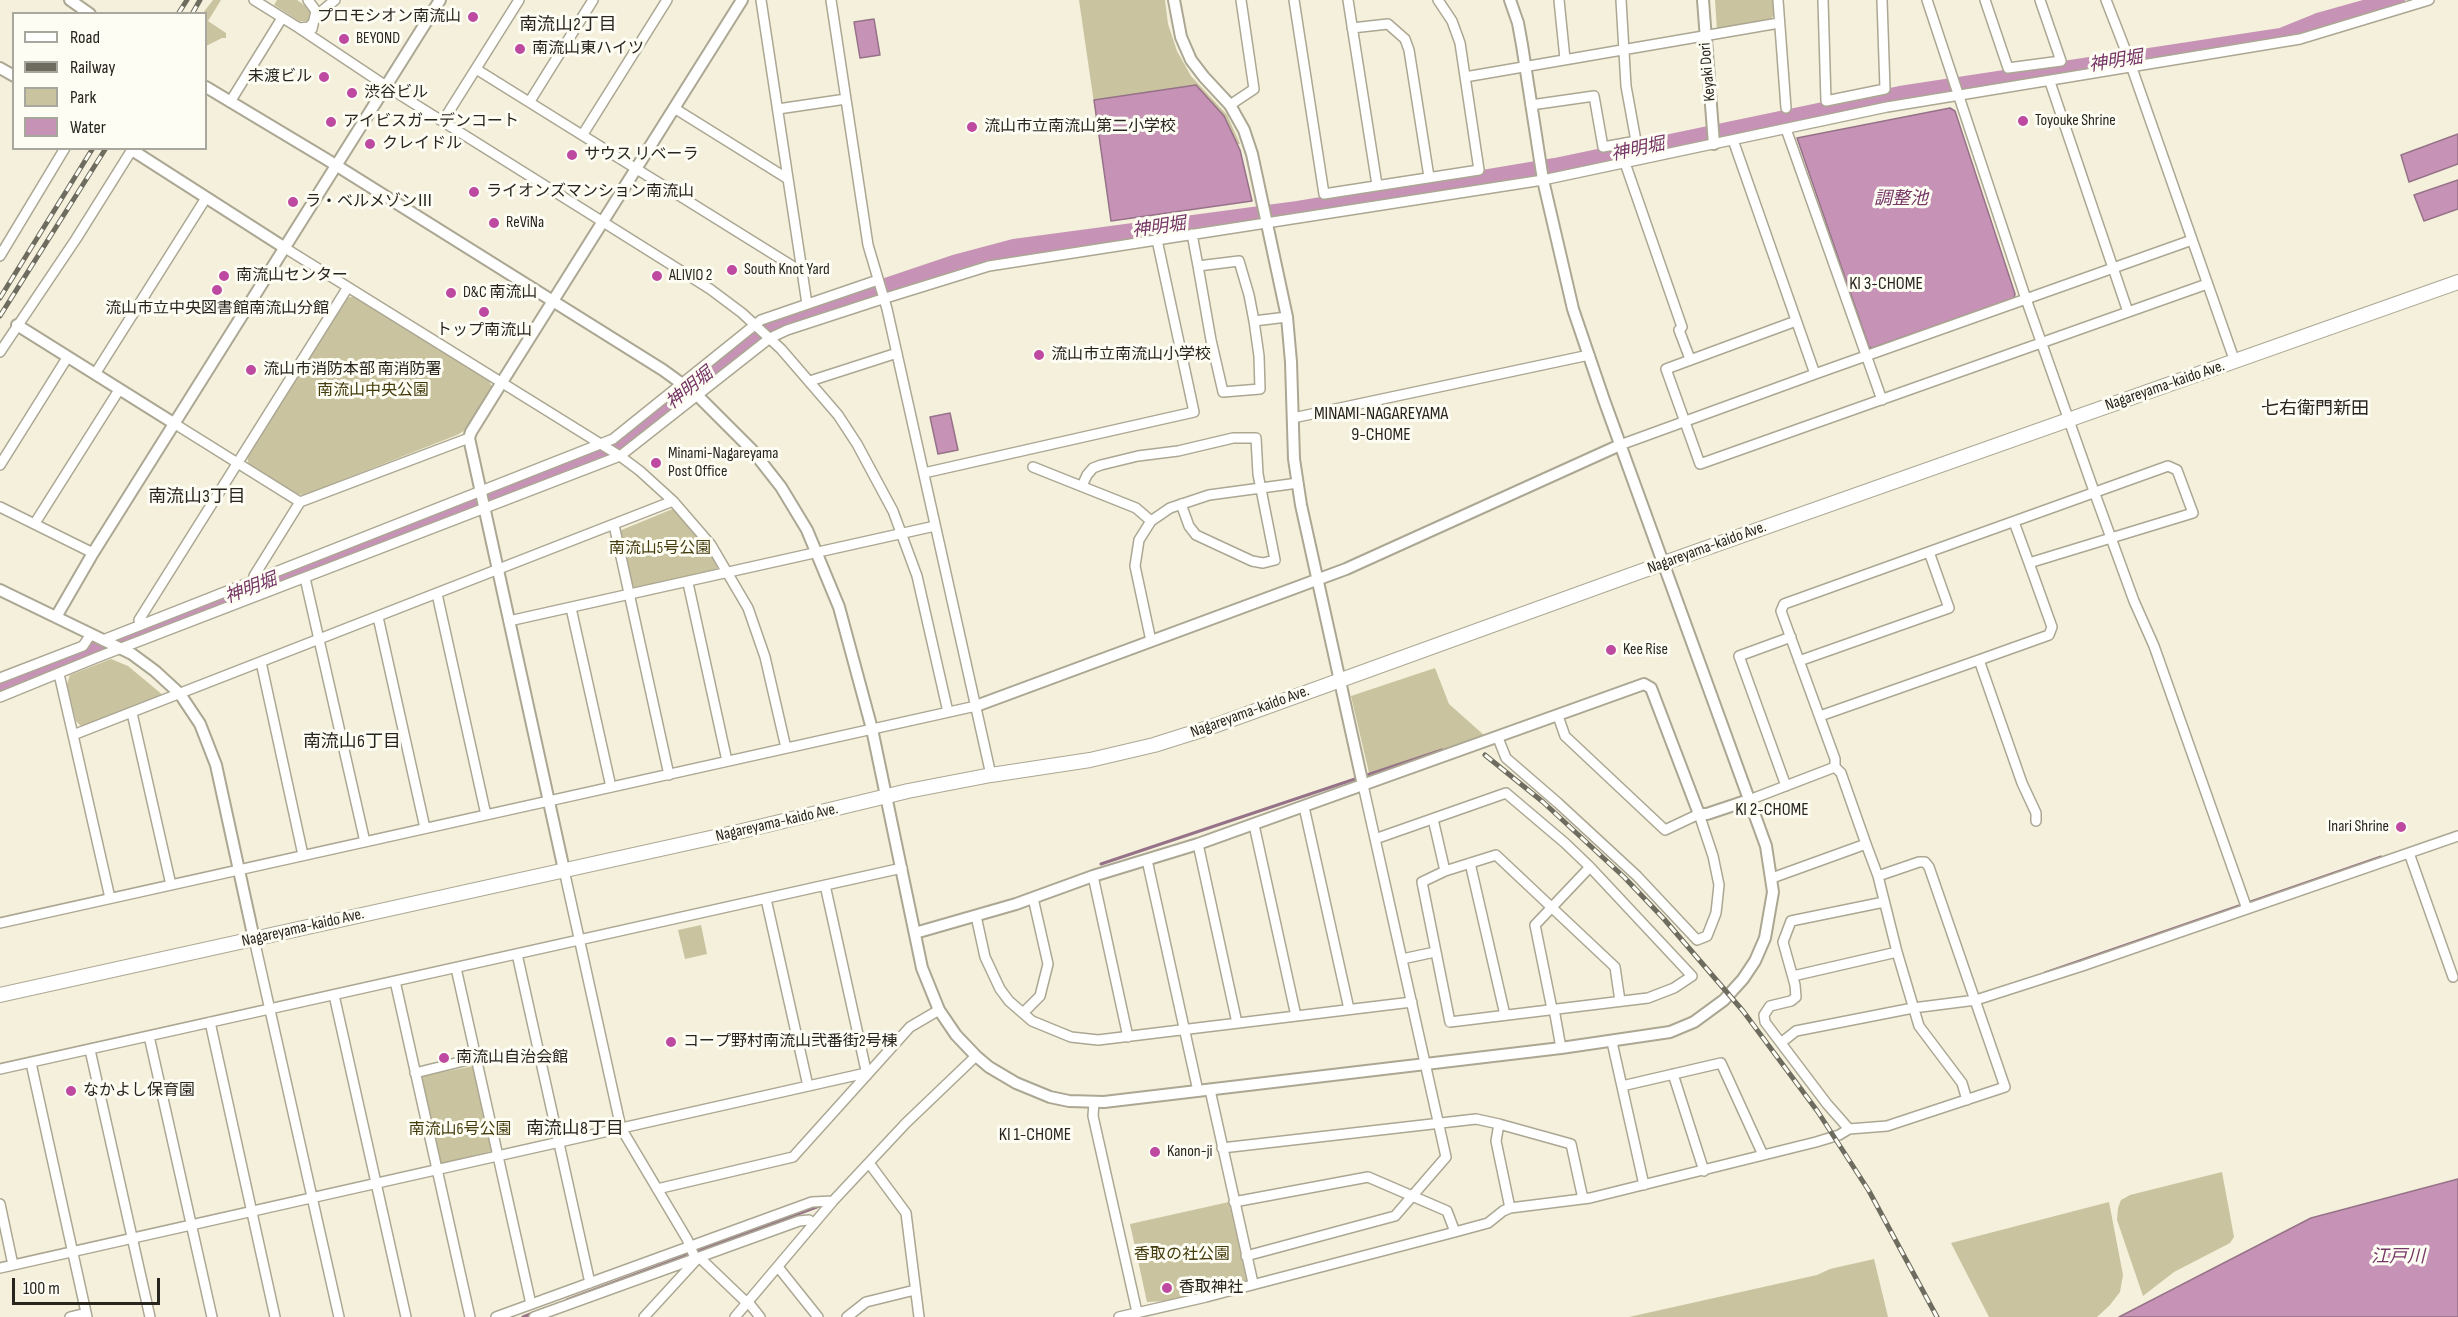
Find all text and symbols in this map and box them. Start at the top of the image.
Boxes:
place label: プロモシオン南流山 [317,7,461,27]
marker: プロモシオン南流山 [466,10,480,24]
legend [12,12,207,150]
district label: 南流山2丁目 [519,14,617,36]
text: Road [70,27,100,48]
place label: BEYOND [356,29,400,49]
marker: BEYOND [337,32,351,46]
place label: 南流山東ハイツ [532,39,644,59]
marker: 南流山東ハイツ [513,42,527,56]
street label: Keyaki Dori [1696,42,1720,102]
water label: 神明堀 [2088,47,2144,77]
text: Railway [70,57,115,78]
place label: 未渡ビル [248,67,312,87]
marker: 未渡ビル [317,70,331,84]
place label: 渋谷ビル [364,83,428,103]
marker: 渋谷ビル [345,86,359,100]
text: Park [70,87,96,108]
place label: Toyouke Shrine [2035,111,2116,131]
place label: アイビスガーデンコート [343,112,519,132]
marker: Toyouke Shrine [2016,114,2030,128]
marker: アイビスガーデンコート [324,115,338,129]
text: Water [70,117,106,138]
place label: 流山市立南流山第二小学校 [984,117,1176,137]
marker: 流山市立南流山第二小学校 [965,120,979,134]
place label: クレイドル [382,134,462,154]
water label: 神明堀 [1609,134,1667,166]
marker: クレイドル [363,137,377,151]
place label: サウス リベーラ [584,145,699,165]
marker: サウス リベーラ [565,148,579,162]
place label: ライオンズマンション南流山 [486,182,694,202]
marker: ライオンズマンション南流山 [467,185,481,199]
water label: 調整池 [1874,188,1928,210]
place label: ラ・ベルメゾンⅢ [305,192,433,212]
marker: ラ・ベルメゾンⅢ [286,195,300,209]
place label: ReViNa [506,213,544,233]
water label: 神明堀 [1131,214,1187,242]
marker: ReViNa [487,216,501,230]
place label: South Knot Yard [744,260,830,280]
marker: South Knot Yard [725,263,739,277]
place label: 南流山センター [236,266,348,286]
place label: ALIVIO 2 [669,266,712,286]
marker: 南流山センター [217,269,231,283]
marker: ALIVIO 2 [650,269,664,283]
district label: KI 3-CHOME [1842,273,1930,295]
marker: 流山市立中央図書館南流山分館 [210,283,224,297]
place label: D&C 南流山 [463,283,537,303]
marker: D&C 南流山 [444,286,458,300]
place label: 流山市立中央図書館南流山分館 [105,299,329,319]
marker: トップ南流山 [477,305,491,319]
place label: トップ南流山 [436,321,532,341]
place label: 流山市立南流山小学校 [1051,345,1211,365]
marker: 流山市立南流山小学校 [1032,348,1046,362]
street label: Nagareyama-kaido Ave. [2103,357,2227,415]
place label: 流山市消防本部 南消防署 [263,360,442,380]
marker: 流山市消防本部 南消防署 [244,363,258,377]
water label: 神明堀 [662,364,718,414]
park label: 南流山中央公園 [317,381,429,401]
district label: 七右衛門新田 [2261,398,2369,420]
district label: MINAMI-NAGAREYAMA 9-CHOME [1301,403,1461,446]
place label: Minami-Nagareyama Post Office [668,444,778,482]
marker: Minami-Nagareyama Post Office [649,456,663,470]
district label: 南流山3丁目 [148,486,246,508]
street label: Nagareyama-kaido Ave. [1645,518,1769,578]
park label: 南流山5号公園 [609,539,711,559]
water label: 神明堀 [222,569,280,609]
place label: Kee Rise [1623,640,1668,660]
marker: Kee Rise [1604,643,1618,657]
street label: Nagareyama-kaido Ave. [1188,682,1312,742]
district label: 南流山6丁目 [303,731,401,753]
district label: KI 2-CHOME [1728,799,1816,821]
street label: Nagareyama-kaido Ave. [714,800,840,846]
place label: Inari Shrine [2328,817,2389,837]
marker: Inari Shrine [2394,820,2408,834]
street label: Nagareyama-kaido Ave. [240,905,366,951]
place label: コープ野村南流山弐番街2号棟 [683,1032,898,1052]
marker: コープ野村南流山弐番街2号棟 [664,1035,678,1049]
place label: 南流山自治会館 [456,1048,568,1068]
marker: 南流山自治会館 [437,1051,451,1065]
place label: なかよし保育園 [83,1081,195,1101]
marker: なかよし保育園 [64,1084,78,1098]
district label: 南流山8丁目 [526,1118,624,1140]
park label: 南流山6号公園 [408,1120,512,1140]
district label: KI 1-CHOME [991,1124,1079,1146]
place label: Kanon-ji [1167,1142,1212,1162]
marker: Kanon-ji [1148,1145,1162,1159]
park label: 香取の社公園 [1134,1245,1230,1265]
water label: 江戸川 [2371,1246,2425,1268]
scale bar [15,1266,164,1304]
text: 100 m [23,1278,60,1299]
place label: 香取神社 [1179,1278,1243,1298]
marker: 香取神社 [1160,1281,1174,1295]

